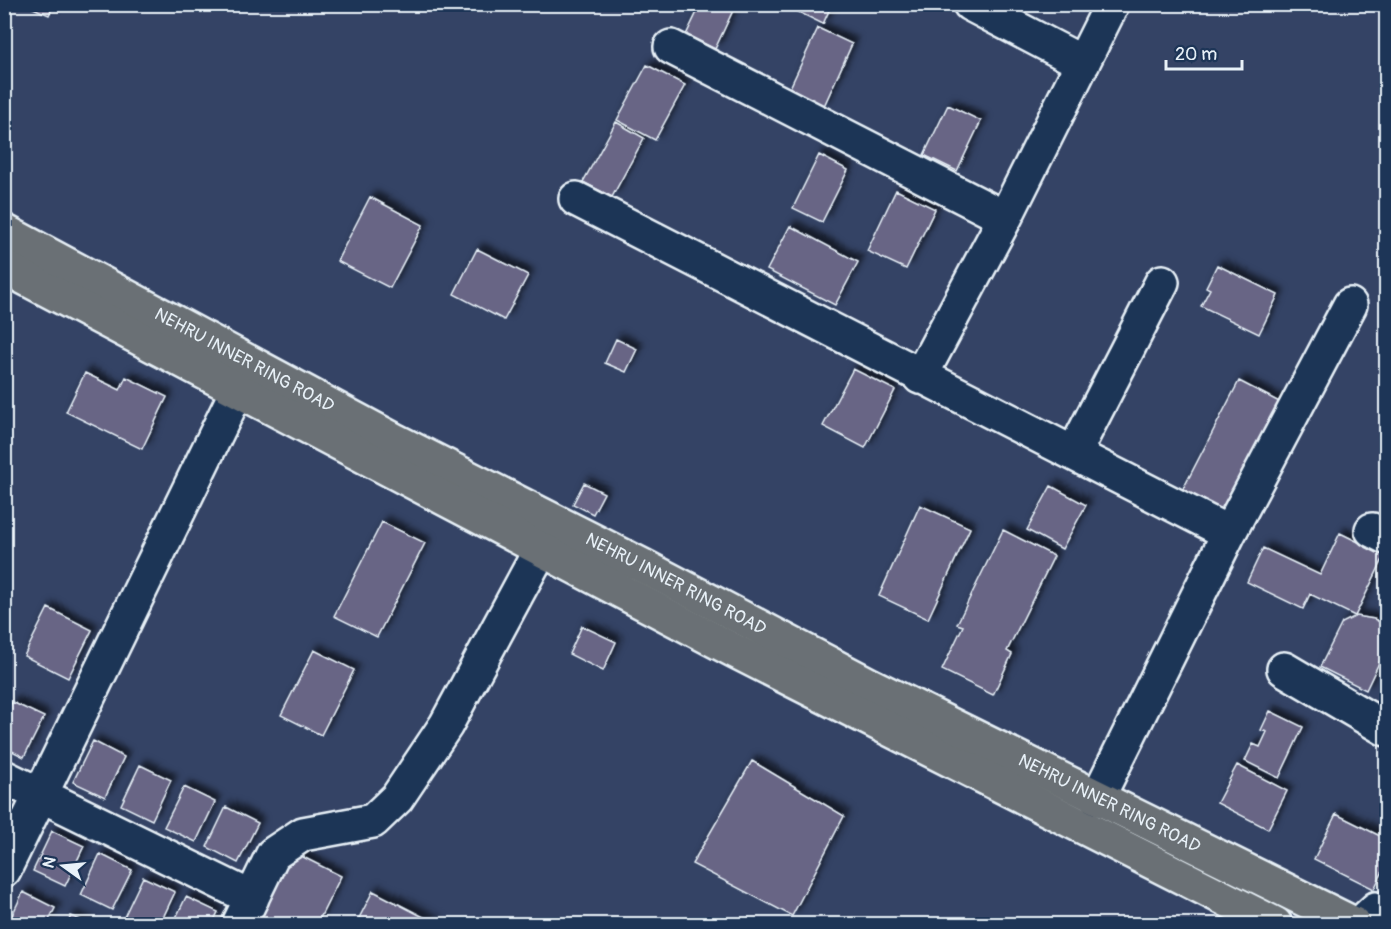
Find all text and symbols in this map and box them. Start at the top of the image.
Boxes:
scale bar [1166,33,1242,71]
text: 20 m [1175,43,1217,66]
street label: NEHRU INNER RING ROAD [150,303,338,418]
street label: NEHRU INNER RING ROAD [581,528,770,641]
street label: NEHRU INNER RING ROAD [1014,749,1204,858]
north arrow [33,836,93,896]
text: N [38,854,61,870]

